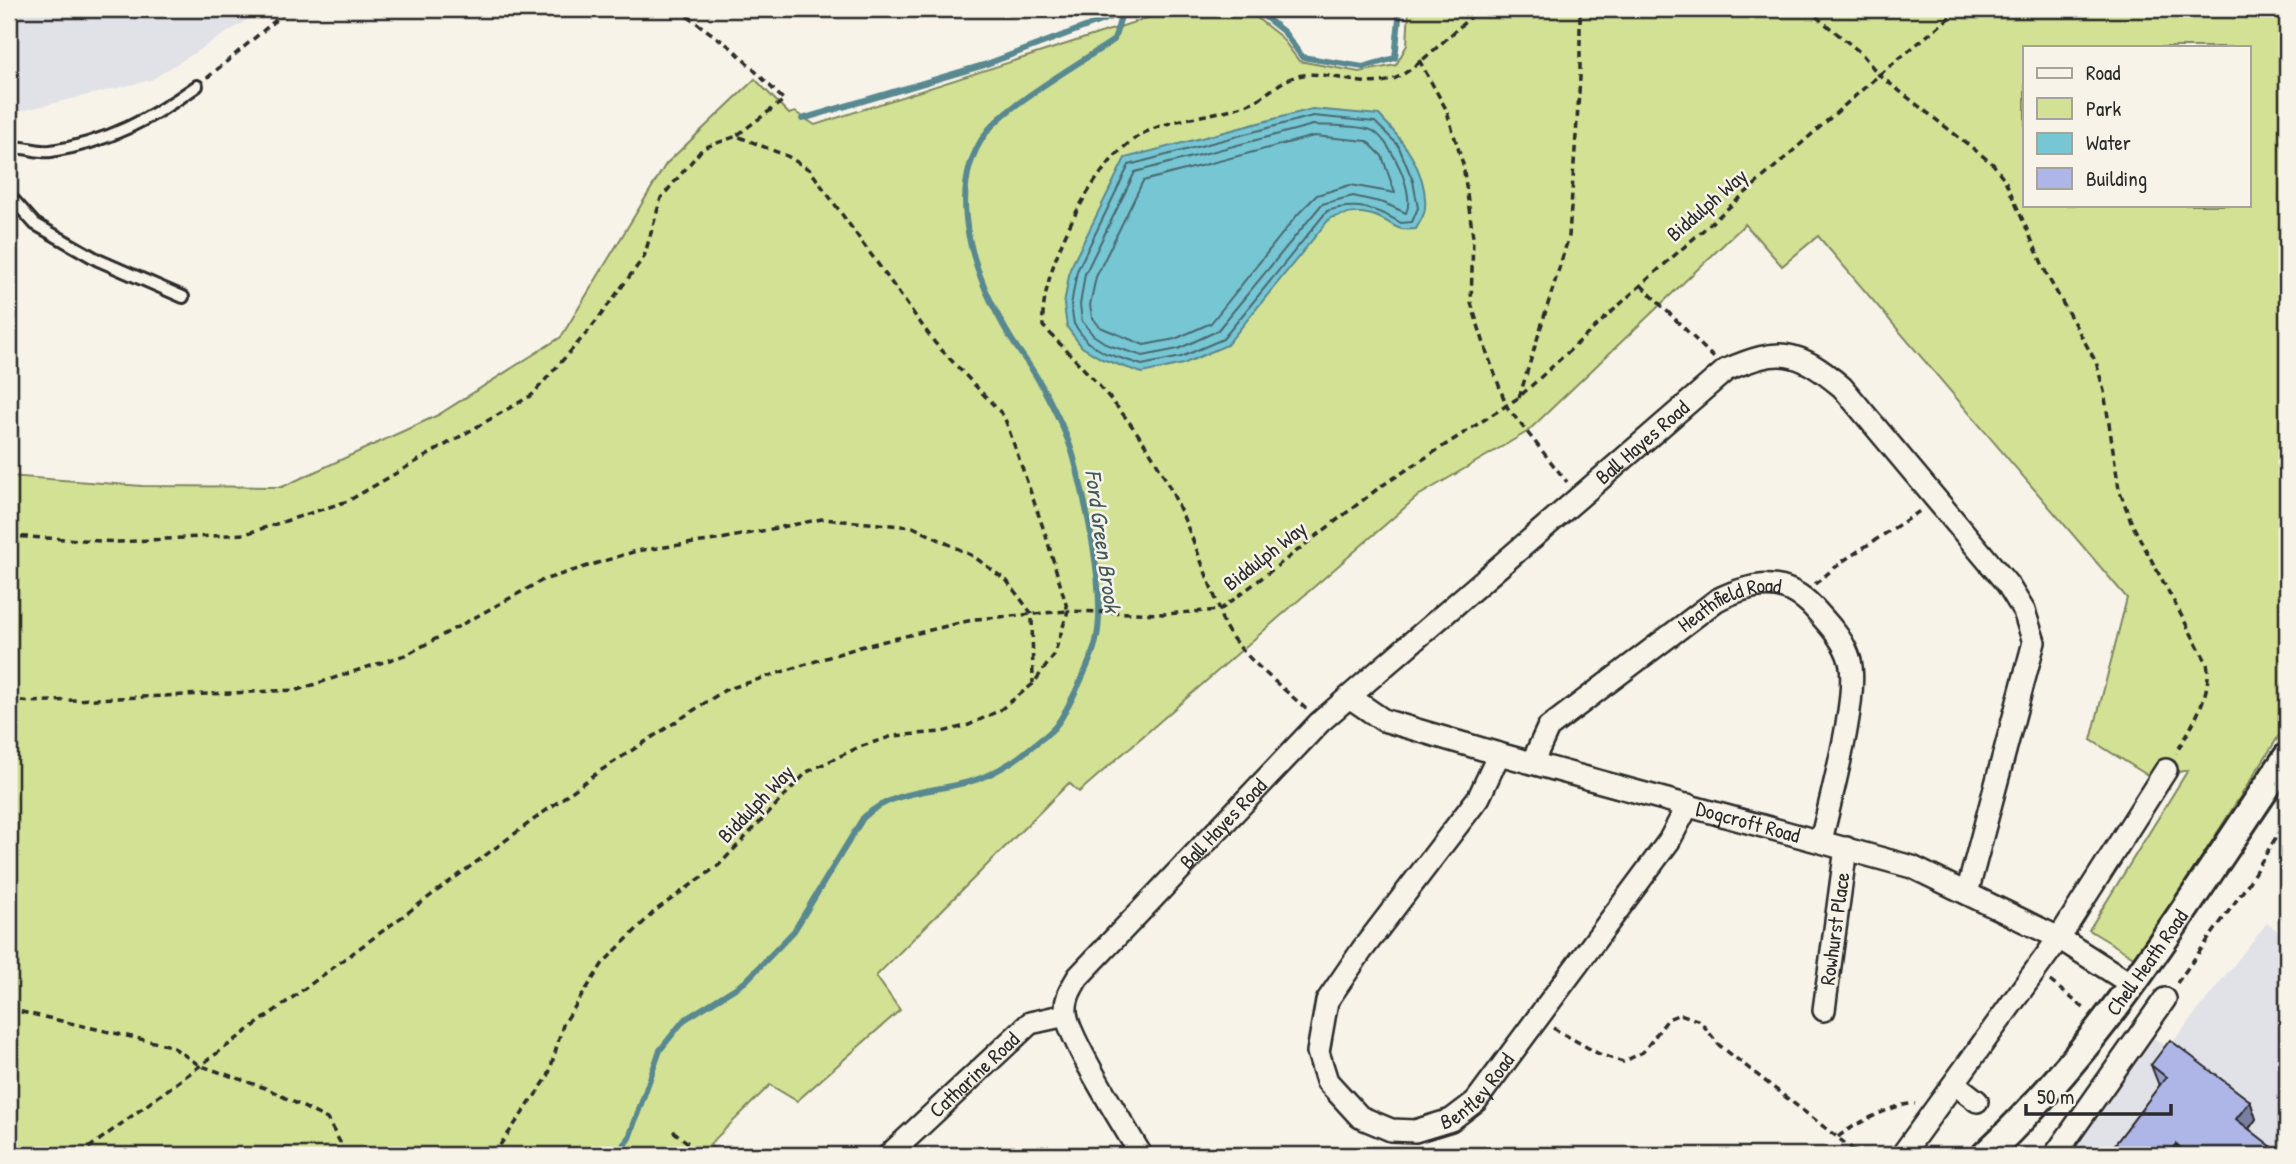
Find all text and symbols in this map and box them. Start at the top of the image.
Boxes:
legend [2023,46,2250,206]
text: Road [2086,58,2120,87]
text: Park [2086,94,2121,123]
text: Water [2086,128,2131,157]
street label: Biddulph Way [1660,161,1753,248]
text: Building [2086,164,2147,193]
street label: Ball Hayes Road [1589,393,1695,491]
water label: Ford Green Brook [1078,468,1129,617]
street label: Biddulph Way [1217,514,1312,597]
street label: Heathfield Road [1672,571,1784,639]
street label: Biddulph Way [711,758,800,849]
street label: Ball Hayes Road [1173,772,1273,875]
street label: Dogcroft Road [1693,794,1804,850]
street label: Rowhurst Place [1813,870,1857,987]
street label: Chell Heath Road [2099,904,2195,1022]
street label: Catharine Road [923,1025,1026,1124]
street label: Bentley Road [1437,1047,1521,1136]
scale bar [2026,1073,2172,1117]
text: 50 m [2037,1082,2074,1111]

